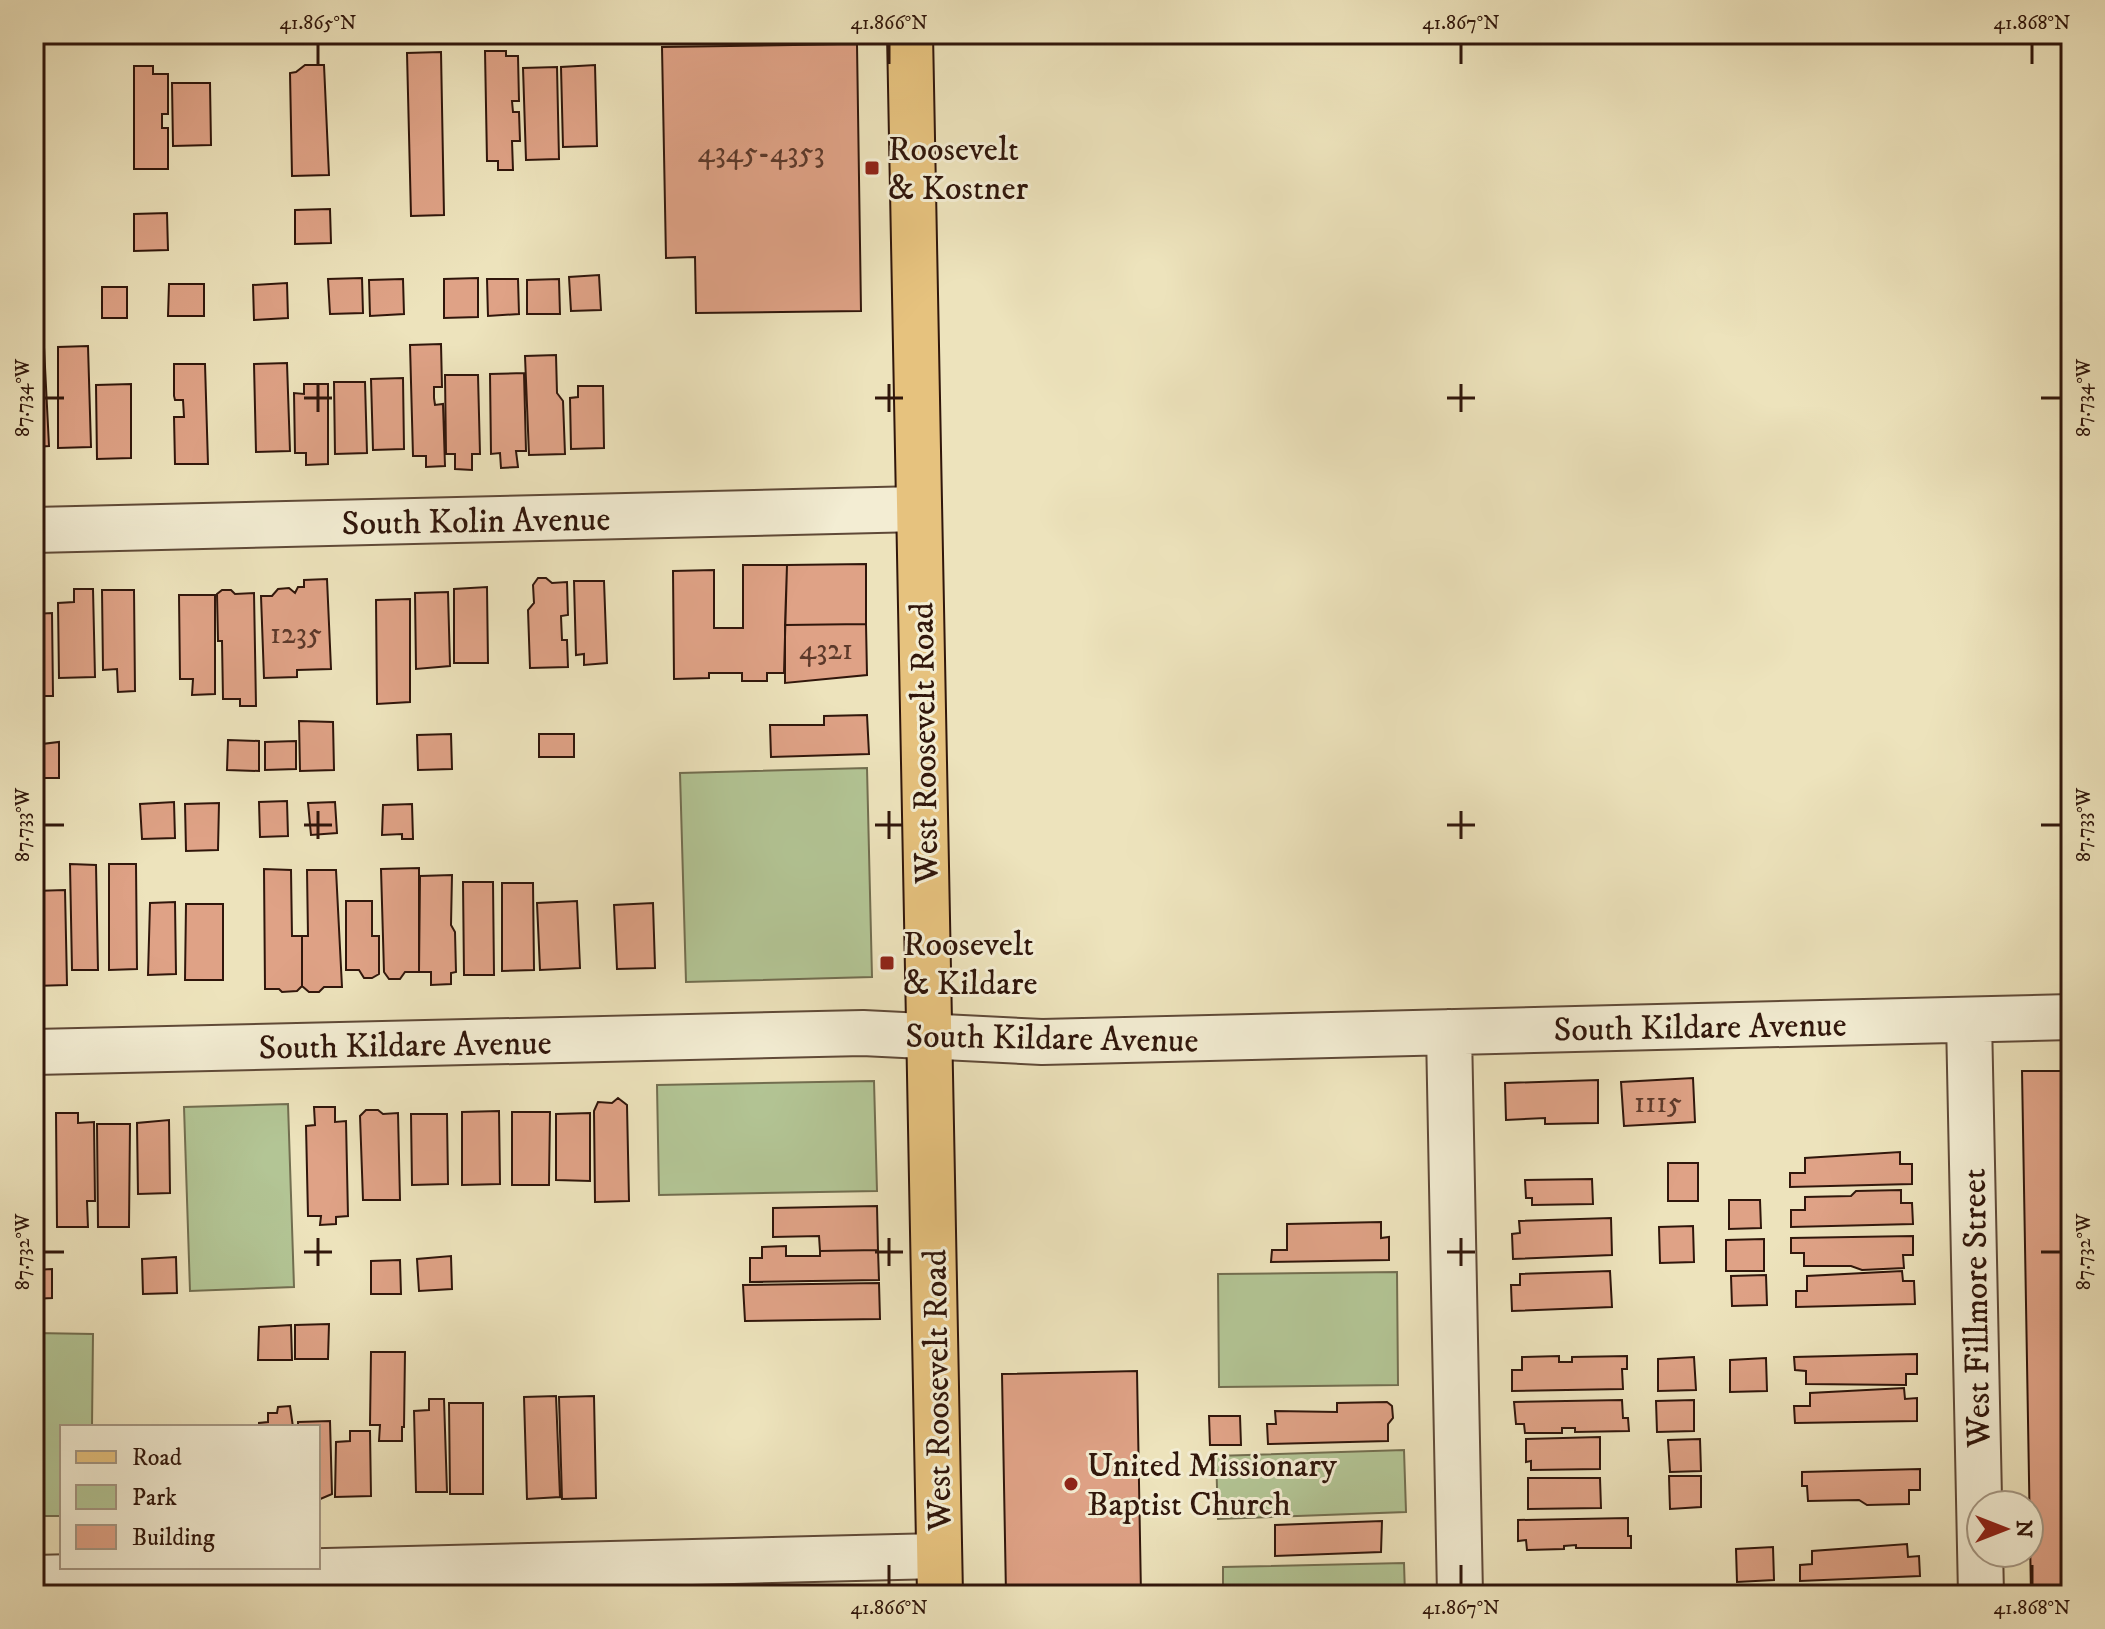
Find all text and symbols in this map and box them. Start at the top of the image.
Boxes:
text: 41.865°N [280,11,356,36]
text: 41.866°N [850,11,928,36]
text: 41.867°N [1422,11,1500,36]
text: 41.868°N [1994,11,2070,36]
place label: Roosevelt & Kostner [888,129,1029,210]
house number: 4345-4353 [697,135,825,172]
marker: Roosevelt & Kostner [863,159,881,177]
text: 87.734°W [11,358,36,437]
text: 87.734°W [2072,358,2097,437]
street label: South Kolin Avenue [341,499,611,545]
street label: West Roosevelt Road [902,602,948,885]
house number: 1235 [270,616,322,653]
house number: 4321 [799,632,853,669]
text: 87.733°W [11,787,36,862]
text: 87.733°W [2072,787,2097,862]
place label: Roosevelt & Kildare [903,924,1037,1005]
marker: Roosevelt & Kildare [878,954,896,972]
street label: South Kildare Avenue [1553,1004,1847,1052]
street label: South Kildare Avenue [905,1015,1199,1063]
street label: South Kildare Avenue [258,1022,552,1070]
house number: 1115 [1634,1085,1682,1122]
street label: West Fillmore Street [1954,1168,2000,1449]
text: 87.732°W [11,1213,36,1290]
text: 87.732°W [2072,1213,2097,1290]
street label: West Roosevelt Road [915,1249,961,1532]
legend [60,1425,320,1569]
text: Road [132,1443,182,1473]
place label: United Missionary Baptist Church [1087,1445,1338,1526]
marker: United Missionary Baptist Church [1062,1475,1080,1493]
text: Park [132,1483,177,1513]
north arrow [1965,1489,2045,1569]
text: N [2010,1520,2037,1538]
text: Building [132,1523,215,1553]
text: 41.866°N [850,1596,928,1621]
text: 41.867°N [1422,1596,1500,1621]
text: 41.868°N [1994,1596,2070,1621]

